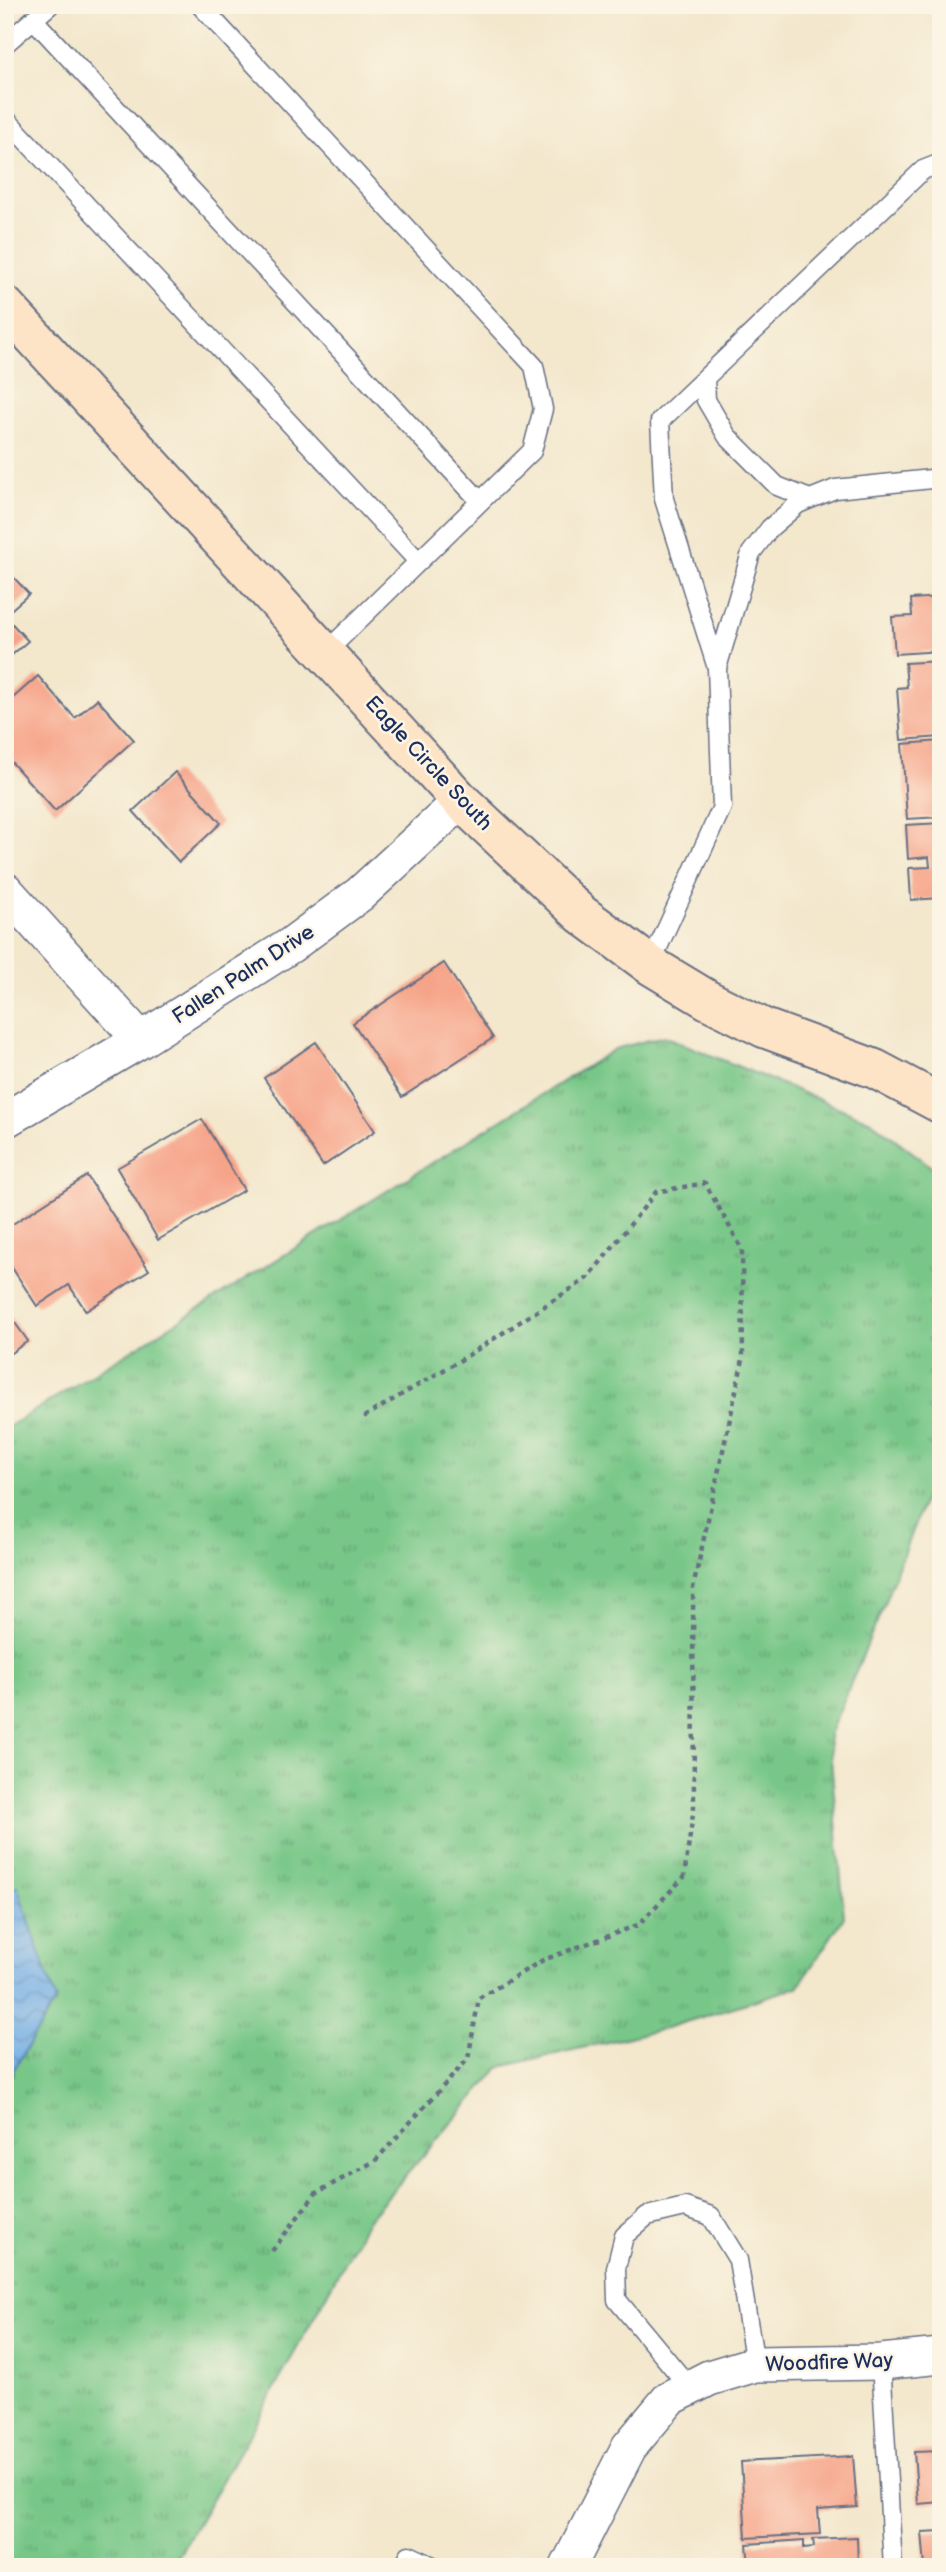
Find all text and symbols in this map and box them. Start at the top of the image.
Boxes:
street label: Eagle Circle South [360,691,497,836]
street label: Fallen Palm Drive [168,919,319,1030]
street label: Woodfire Way [765,2348,894,2377]

